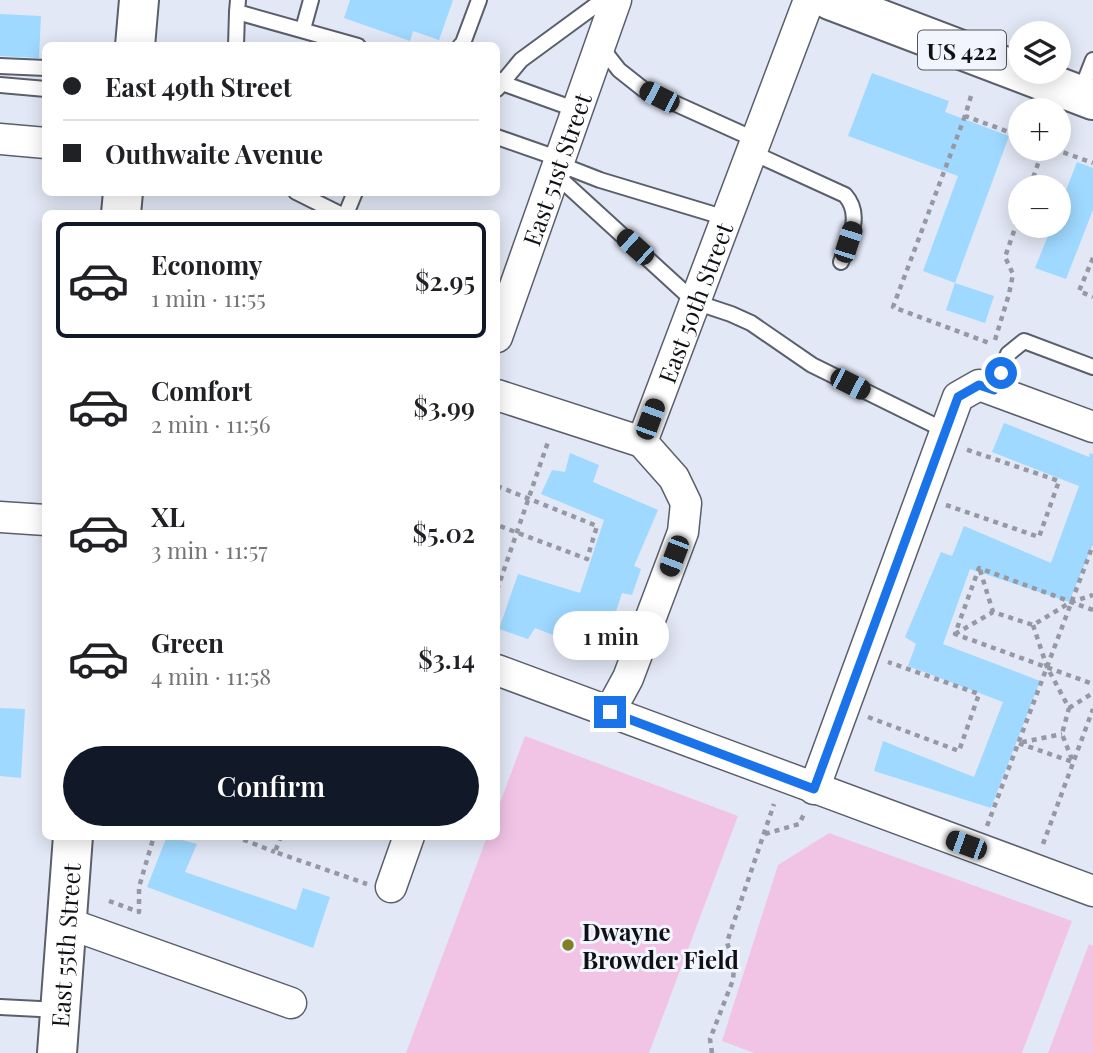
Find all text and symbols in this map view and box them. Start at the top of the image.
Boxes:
map controls [1008,21,1071,238]
button: layers [1008,21,1071,84]
road number: US 422 [918,31,1006,70]
text: East 49th Street [105,69,292,104]
car [636,78,683,116]
street label: East 51st Street [515,88,598,250]
button: + [1008,98,1071,161]
text: Outhwaite Avenue [105,136,323,171]
button: − [1008,175,1071,238]
street label: East 50th Street [650,218,740,387]
car [832,219,865,265]
car [613,225,658,269]
text: Economy [151,247,262,282]
icon: car [67,249,130,312]
text: $2.95 [415,263,475,298]
text: 1 min · 11:55 [151,282,266,313]
route start [985,357,1017,389]
car [827,365,874,403]
text: Comfort [151,373,252,408]
icon: car [67,375,130,438]
text: $3.99 [414,389,475,424]
car [633,396,668,442]
text: 2 min · 11:56 [151,408,271,439]
text: XL [151,499,185,534]
icon: car [67,501,130,564]
text: $5.02 [412,515,475,550]
car [657,533,692,579]
text: 3 min · 11:57 [151,534,268,565]
callout: 1 min [552,610,668,660]
text: 1 min [583,620,639,651]
text: Green [151,625,224,660]
icon: car [67,627,130,690]
text: $3.14 [418,641,475,676]
text: 4 min · 11:58 [151,660,271,691]
route end [594,696,626,728]
button: Confirm [63,746,479,826]
car [943,828,990,862]
street label: East 55th Street [43,862,87,1028]
place label: Dwayne Browder Field [582,915,739,975]
marker: Dwayne Browder Field [560,937,576,953]

